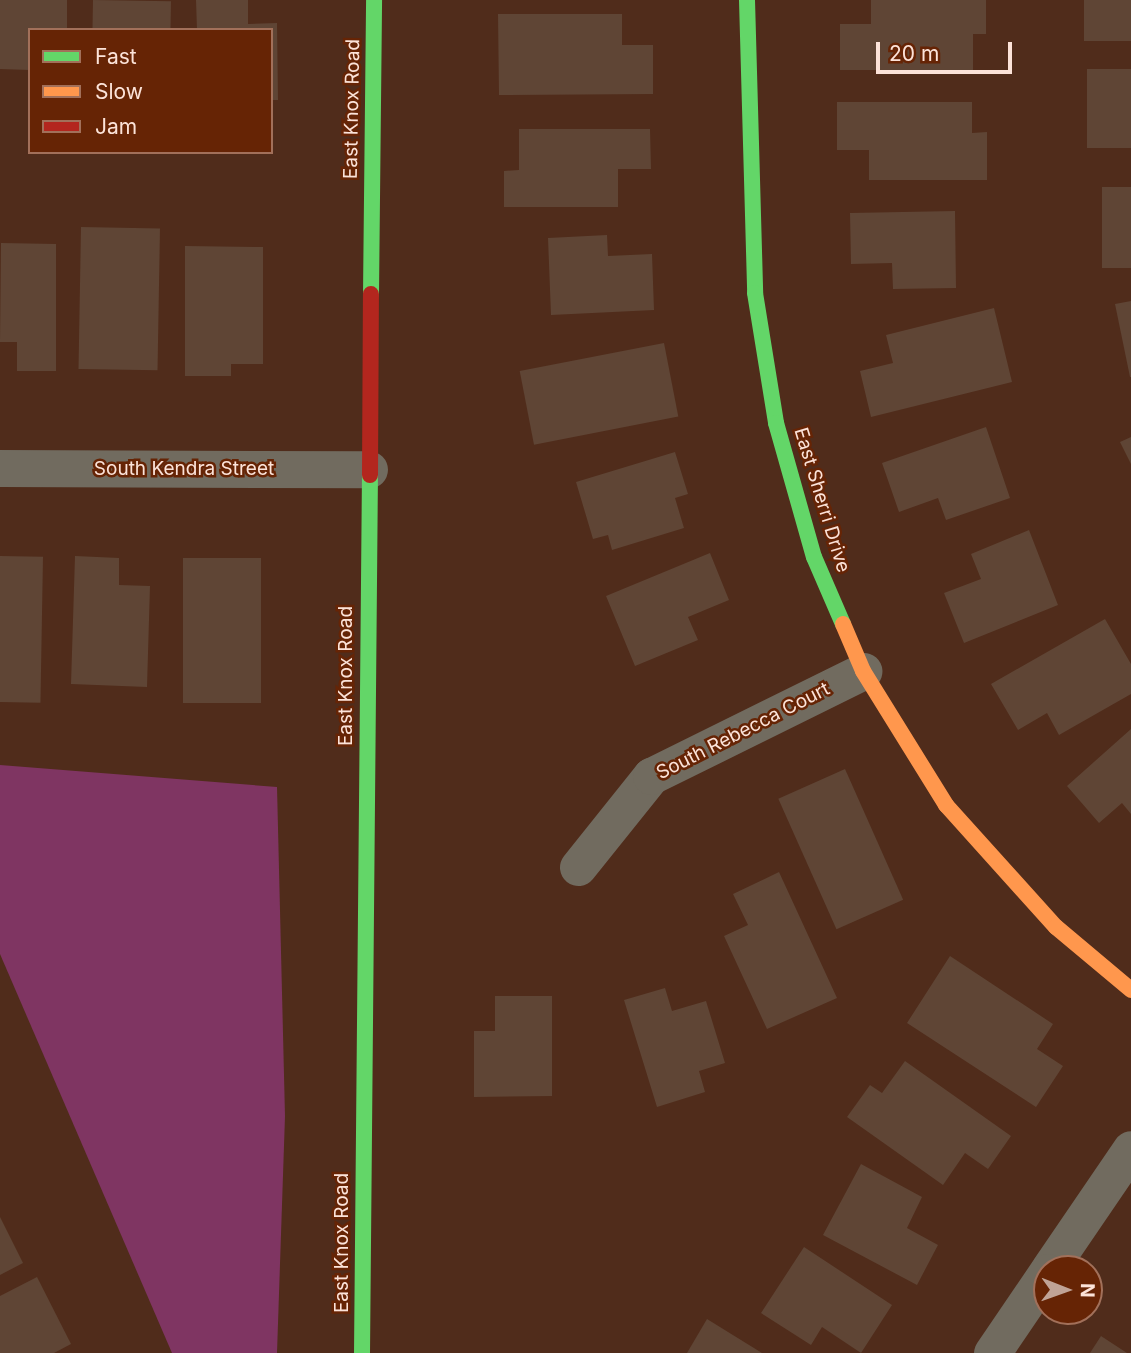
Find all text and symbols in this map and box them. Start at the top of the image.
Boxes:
legend [28,28,273,154]
scale bar [879,28,1016,72]
street label: East Knox Road [339,39,365,179]
text: 20 m [889,41,939,66]
text: Fast [95,44,137,69]
text: Slow [95,79,143,104]
text: Jam [95,114,137,139]
street label: East Sherri Drive [789,425,855,575]
street label: South Kendra Street [94,458,274,480]
street label: East Knox Road [335,606,357,746]
street label: South Rebecca Court [653,677,833,785]
street label: East Knox Road [331,1173,353,1313]
north arrow [1033,1255,1103,1325]
text: N [1076,1283,1099,1298]

